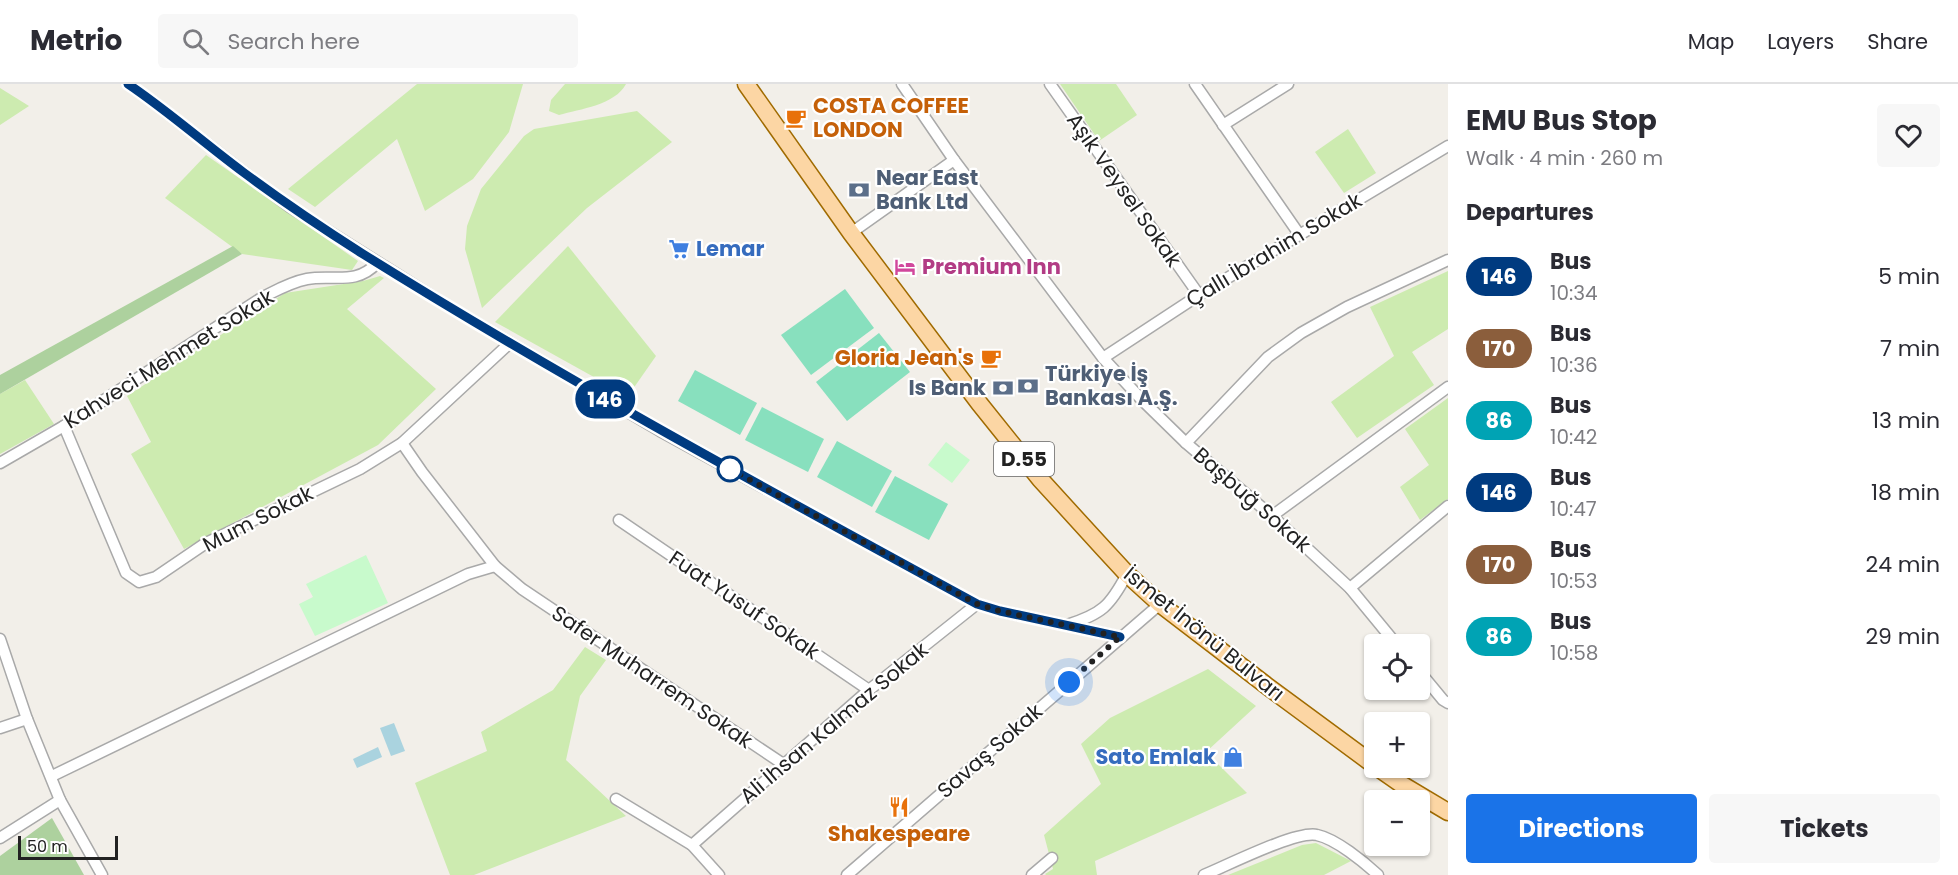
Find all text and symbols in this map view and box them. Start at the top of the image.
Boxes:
search box [158,14,578,68]
text: Metrio [30,21,122,60]
icon: search [179,25,212,58]
text: Search here [227,26,360,57]
text: Map [1688,27,1734,56]
text: Layers [1767,27,1834,56]
text: Share [1867,27,1928,56]
place label: COSTA COFFEE LONDON [813,91,969,144]
text: EMU Bus Stop [1466,101,1657,140]
button: heart [1877,104,1940,167]
cafe icon: COSTA COFFEE LONDON [784,106,808,130]
street label: Aşık Veysel Sokak [1060,107,1189,273]
text: Walk · 4 min · 260 m [1466,144,1663,172]
place label: Near East Bank Ltd [876,163,978,216]
bank icon: Near East Bank Ltd [847,178,871,202]
street label: Çallı İbrahim Sokak [1180,185,1367,314]
text: Departures [1466,197,1594,228]
place label: Lemar [696,234,764,263]
supermarket icon: Lemar [667,237,691,261]
text: Bus [1550,246,1592,277]
place label: Premium Inn [922,252,1061,281]
hotel icon: Premium Inn [893,255,917,279]
text: 5 min [1878,261,1940,292]
text: 146 [1481,262,1517,291]
text: 10:34 [1550,279,1598,307]
street label: Kahveci Mehmet Sokak [58,282,279,435]
text: Bus [1550,318,1592,349]
text: 7 min [1880,333,1940,364]
text: 170 [1483,334,1515,363]
place label: Gloria Jean's [835,343,974,372]
cafe icon: Gloria Jean's [979,346,1003,370]
text: 10:36 [1550,351,1598,379]
place label: Türkiye İş Bankası A.Ş. [1045,359,1178,412]
place label: Is Bank [908,373,986,402]
bank icon: Türkiye İş Bankası A.Ş. [1016,374,1040,398]
bank icon: Is Bank [991,376,1015,400]
line badge: 146 [570,380,640,418]
text: 146 [587,385,623,414]
text: Bus [1550,390,1592,421]
text: 13 min [1872,405,1940,436]
text: 86 [1486,406,1513,435]
text: 10:42 [1550,423,1597,451]
street label: Başbuğ Sokak [1187,440,1317,559]
road number: D.55 [994,442,1054,476]
unlabelled marker [717,456,743,482]
text: Bus [1550,462,1592,493]
text: 18 min [1871,477,1940,508]
street label: Mum Sokak [198,478,318,559]
text: 146 [1481,478,1517,507]
text: 10:47 [1550,495,1597,523]
text: Bus [1550,534,1592,565]
street label: Fuat Yusuf Sokak [663,543,825,666]
text: 24 min [1865,549,1940,580]
text: 170 [1483,550,1515,579]
street label: İsmet İnönü Bulvarı [1118,560,1291,708]
text: 10:53 [1550,567,1598,595]
street label: Safer Muharrem Sokak [546,598,759,755]
text: Bus [1550,606,1592,637]
text: 29 min [1865,621,1940,652]
text: 86 [1486,622,1513,651]
map controls [1364,634,1430,856]
button: locate [1364,634,1430,700]
street label: Ali İhsan Kalmaz Sokak [733,635,934,810]
text: 10:58 [1550,639,1598,667]
your location [1054,667,1084,697]
street label: Savaş Sokak [931,697,1049,804]
button: + [1364,712,1430,778]
place label: Sato Emlak [1095,742,1216,771]
shop icon: Sato Emlak [1221,745,1245,769]
button: − [1364,790,1430,856]
button: Directions [1466,794,1697,863]
button: Tickets [1709,794,1940,863]
restaurant icon: Shakespeare [887,795,911,819]
place label: Shakespeare [828,819,970,848]
scale bar [18,833,118,860]
text: 50 m [27,835,68,858]

